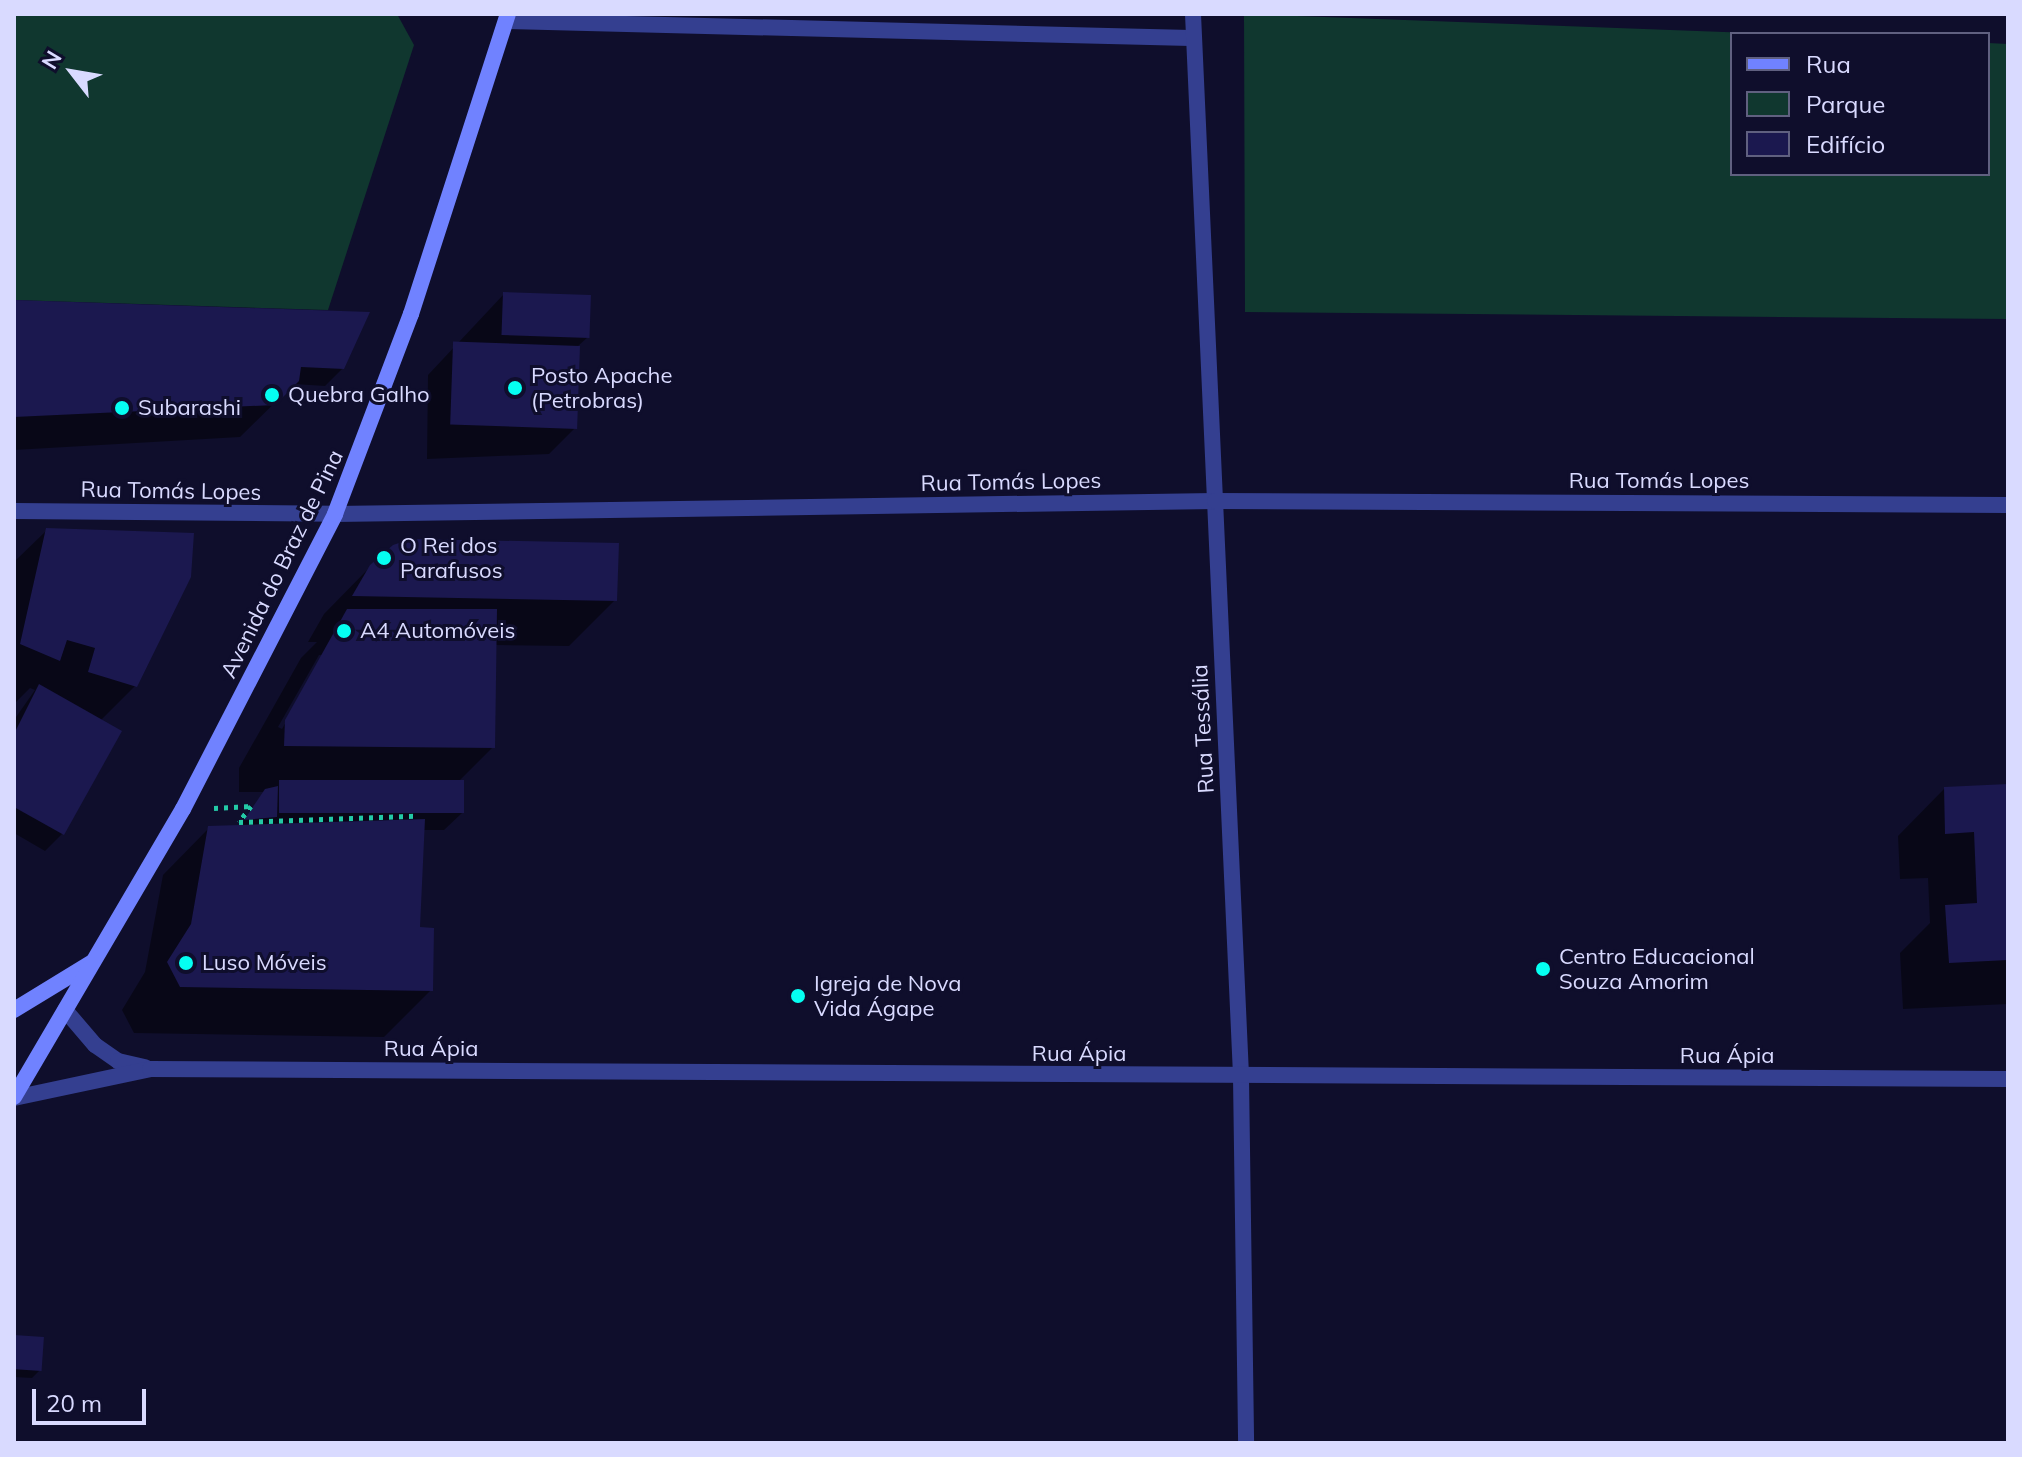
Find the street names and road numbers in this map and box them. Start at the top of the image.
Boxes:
street label: Avenida do Braz de Pina [215,446,349,682]
street label: Rua Tomás Lopes [920,467,1102,497]
street label: Rua Tomás Lopes [1569,468,1749,494]
street label: Rua Tomás Lopes [80,476,262,506]
street label: Rua Tessália [1186,664,1220,794]
street label: Rua Ápia [384,1036,478,1062]
street label: Rua Ápia [1032,1041,1126,1067]
street label: Rua Ápia [1680,1043,1774,1069]

